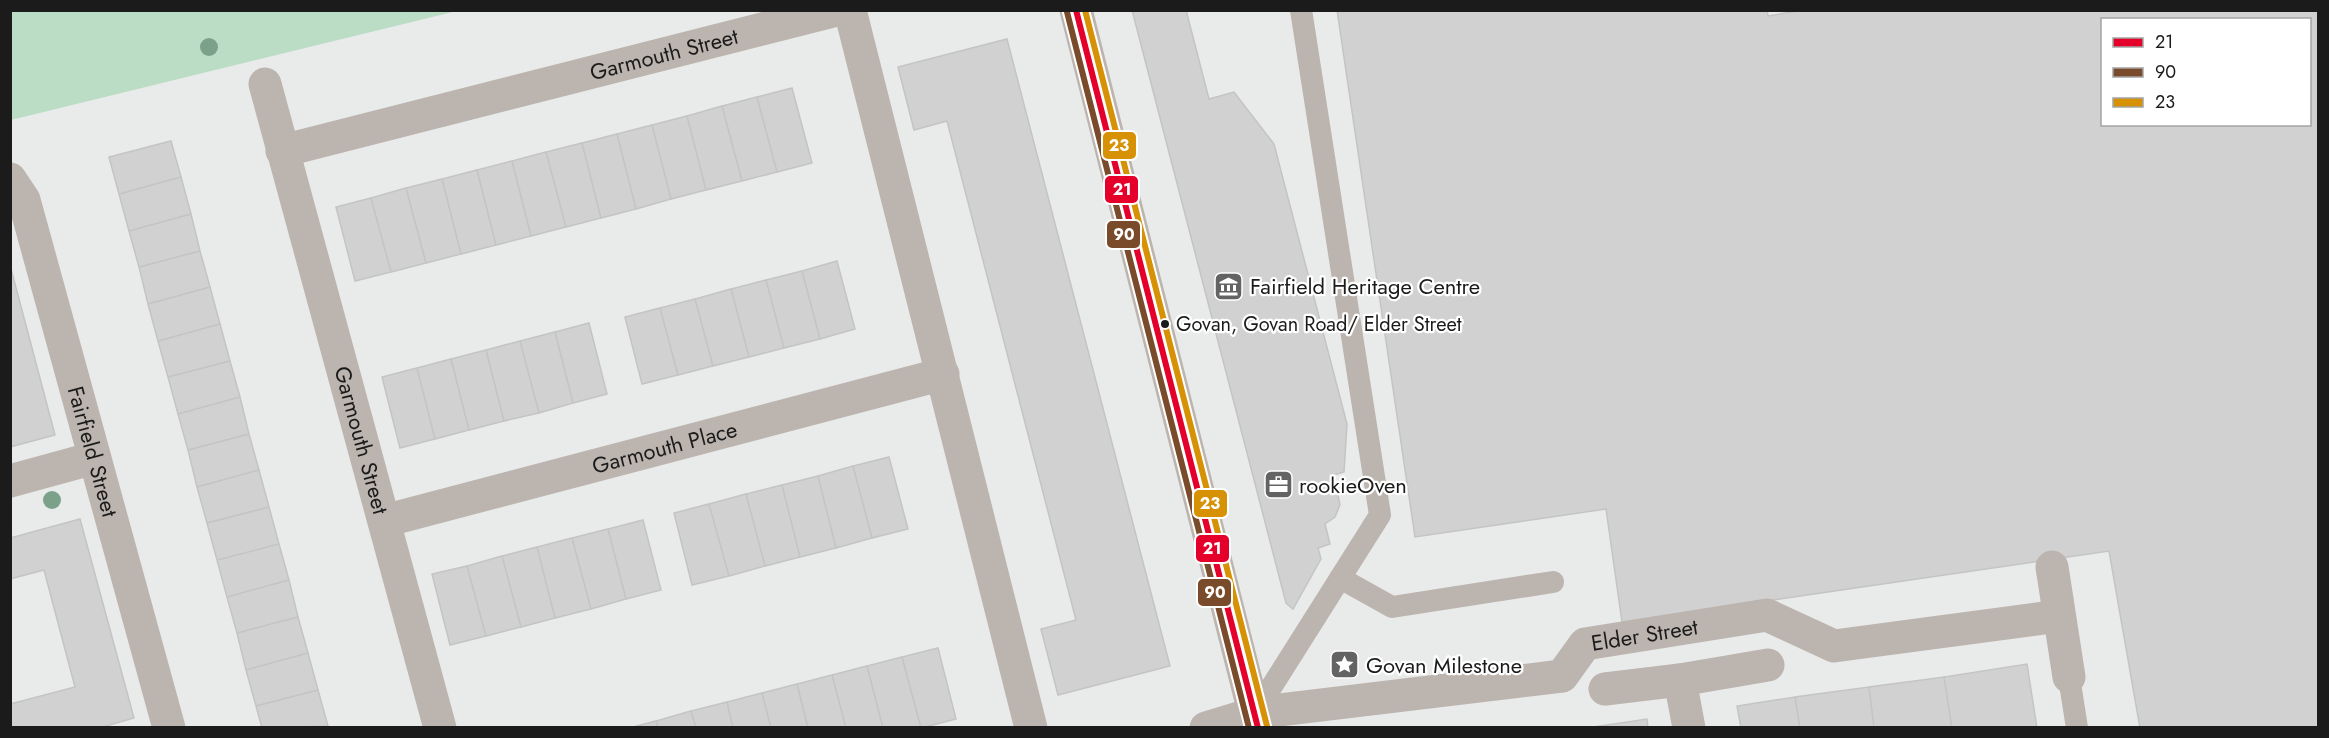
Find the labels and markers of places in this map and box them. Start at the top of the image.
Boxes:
museum icon: Fairfield Heritage Centre [1213,270,1245,302]
place label: Fairfield Heritage Centre [1250,270,1480,302]
place label: Govan, Govan Road/ Elder Street [1176,310,1462,339]
marker: Govan, Govan Road/ Elder Street [1159,318,1171,330]
office icon: rookieOven [1262,469,1294,501]
place label: rookieOven [1299,469,1407,501]
place icon: Govan Milestone [1329,649,1361,681]
place label: Govan Milestone [1366,649,1522,681]

